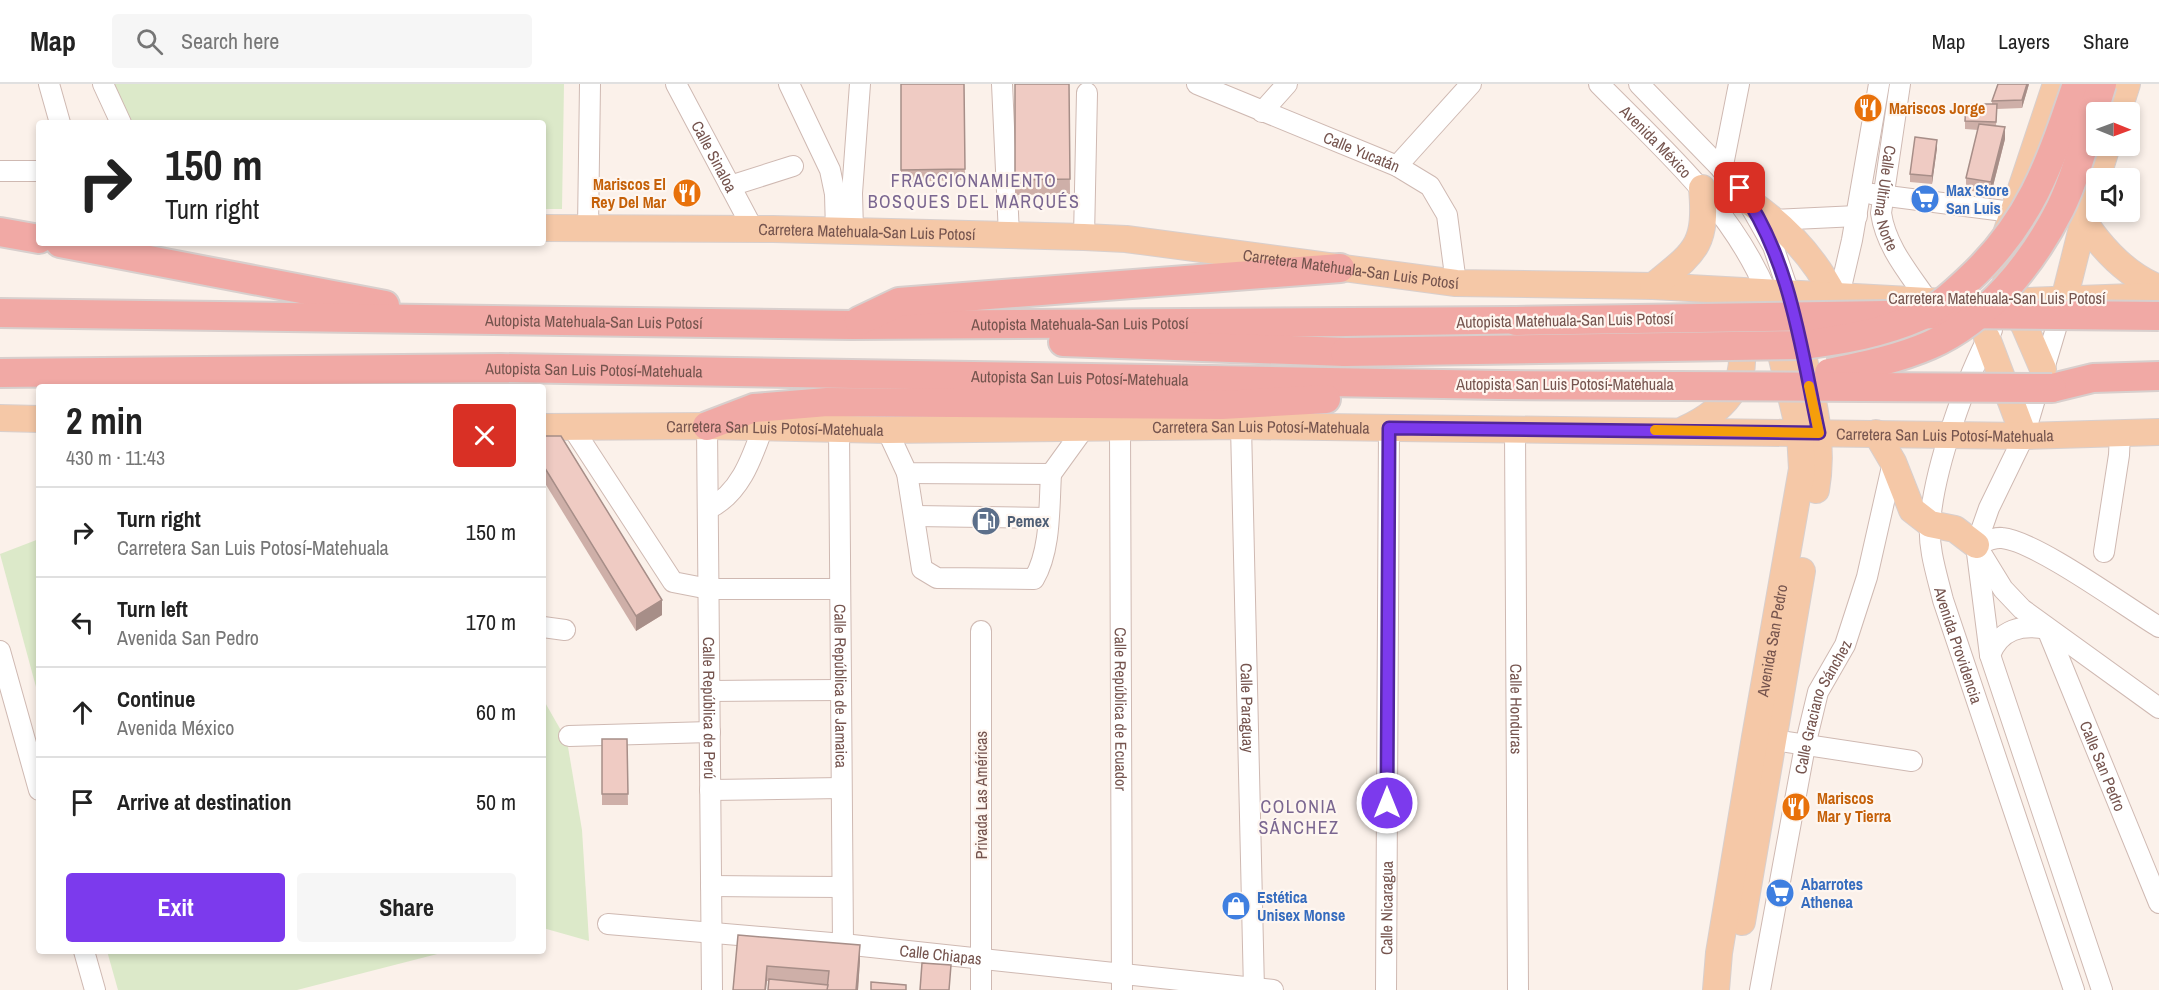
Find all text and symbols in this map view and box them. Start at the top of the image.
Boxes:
search box [112,14,532,68]
text: Map [30,22,76,60]
icon: search [133,25,166,58]
text: Search here [181,26,279,56]
text: Map [1932,27,1965,56]
text: Layers [1998,27,2050,56]
text: Share [2083,27,2129,56]
restaurant icon: Mariscos Jorge [1852,92,1884,124]
place label: Mariscos Jorge [1889,97,1985,119]
street label: Avenida México [1615,100,1697,183]
north arrow [2086,102,2140,156]
map controls [2086,102,2140,222]
street label: Calle Sinaloa [686,117,743,197]
street label: Calle Yucatán [1320,126,1403,177]
text: 150 m [165,137,263,193]
icon: right [66,144,144,222]
street label: Calle Última Norte [1870,144,1904,255]
pin [1714,162,1765,213]
district label: FRACCIONAMIENTO BOSQUES DEL MARQUÉS [868,168,1080,214]
button: sound [2086,168,2140,222]
icon: arrive [1723,171,1756,204]
place label: Mariscos El Rey Del Mar [591,173,667,213]
restaurant icon: Mariscos El Rey Del Mar [671,177,703,209]
place label: Max Store San Luis [1946,179,2009,219]
supermarket icon: Max Store San Luis [1909,183,1941,215]
text: Turn right [165,191,259,227]
street label: Carretera Matehuala-San Luis Potosí [758,218,976,245]
street label: Carretera Matehuala-San Luis Potosí [1242,244,1459,294]
street label: Carretera Matehuala-San Luis Potosí [1888,287,2106,309]
street label: Autopista Matehuala-San Luis Potosí [1455,307,1674,333]
street label: Autopista Matehuala-San Luis Potosí [484,309,703,334]
street label: Autopista Matehuala-San Luis Potosí [970,312,1189,335]
street label: Autopista San Luis Potosí-Matehuala [484,357,704,382]
street label: Autopista San Luis Potosí-Matehuala [970,365,1190,391]
street label: Autopista San Luis Potosí-Matehuala [1455,373,1674,395]
text: 2 min [66,397,143,445]
button: close [453,404,516,467]
street label: Carretera San Luis Potosí-Matehuala [666,415,885,441]
street label: Carretera San Luis Potosí-Matehuala [1152,415,1371,439]
street label: Carretera San Luis Potosí-Matehuala [1836,423,2055,447]
text: 430 m · 11:43 [66,444,165,471]
text: Turn right [117,504,201,534]
fuel station icon: Pemex [970,505,1002,537]
place label: Pemex [1007,510,1050,532]
icon: right [66,516,99,549]
text: 150 m [466,517,516,547]
text: Carretera San Luis Potosí-Matehuala [117,534,389,561]
street label: Avenida San Pedro [1751,583,1793,699]
street label: Avenida Providencia [1929,584,1988,707]
text: Turn left [117,594,188,624]
street label: Calle República de Jamaica [829,604,853,769]
icon: left [66,606,99,639]
text: 170 m [466,607,516,637]
text: Avenida San Pedro [117,624,259,651]
street label: Calle República de Ecuador [1110,627,1132,791]
street label: Calle República de Perú [698,637,721,779]
street label: Calle Graciano Sánchez [1789,637,1857,776]
street label: Calle Paraguay [1235,663,1260,753]
street label: Calle Honduras [1505,664,1528,754]
text: Continue [117,684,195,714]
icon: ahead [66,696,99,729]
text: 60 m [476,697,516,727]
text: Avenida México [117,714,234,741]
street label: Calle San Pedro [2075,718,2131,814]
street label: Privada Las Américas [970,731,992,859]
position arrow [1355,771,1419,835]
icon: arrive [66,786,99,819]
text: Arrive at destination [117,787,291,817]
text: 50 m [476,787,516,817]
place label: Mariscos Mar y Tierra [1817,787,1892,827]
restaurant icon: Mariscos Mar y Tierra [1780,791,1812,823]
district label: COLONIA SÁNCHEZ [1258,794,1340,840]
street label: Calle Nicaragua [1375,860,1398,955]
button: Exit [66,873,285,942]
button: Share [297,873,516,942]
place label: Abarrotes Athenea [1801,873,1863,913]
supermarket icon: Abarrotes Athenea [1764,877,1796,909]
place label: Estética Unisex Monse [1257,886,1345,926]
shop icon: Estética Unisex Monse [1220,890,1252,922]
street label: Calle Chiapas [898,939,983,970]

